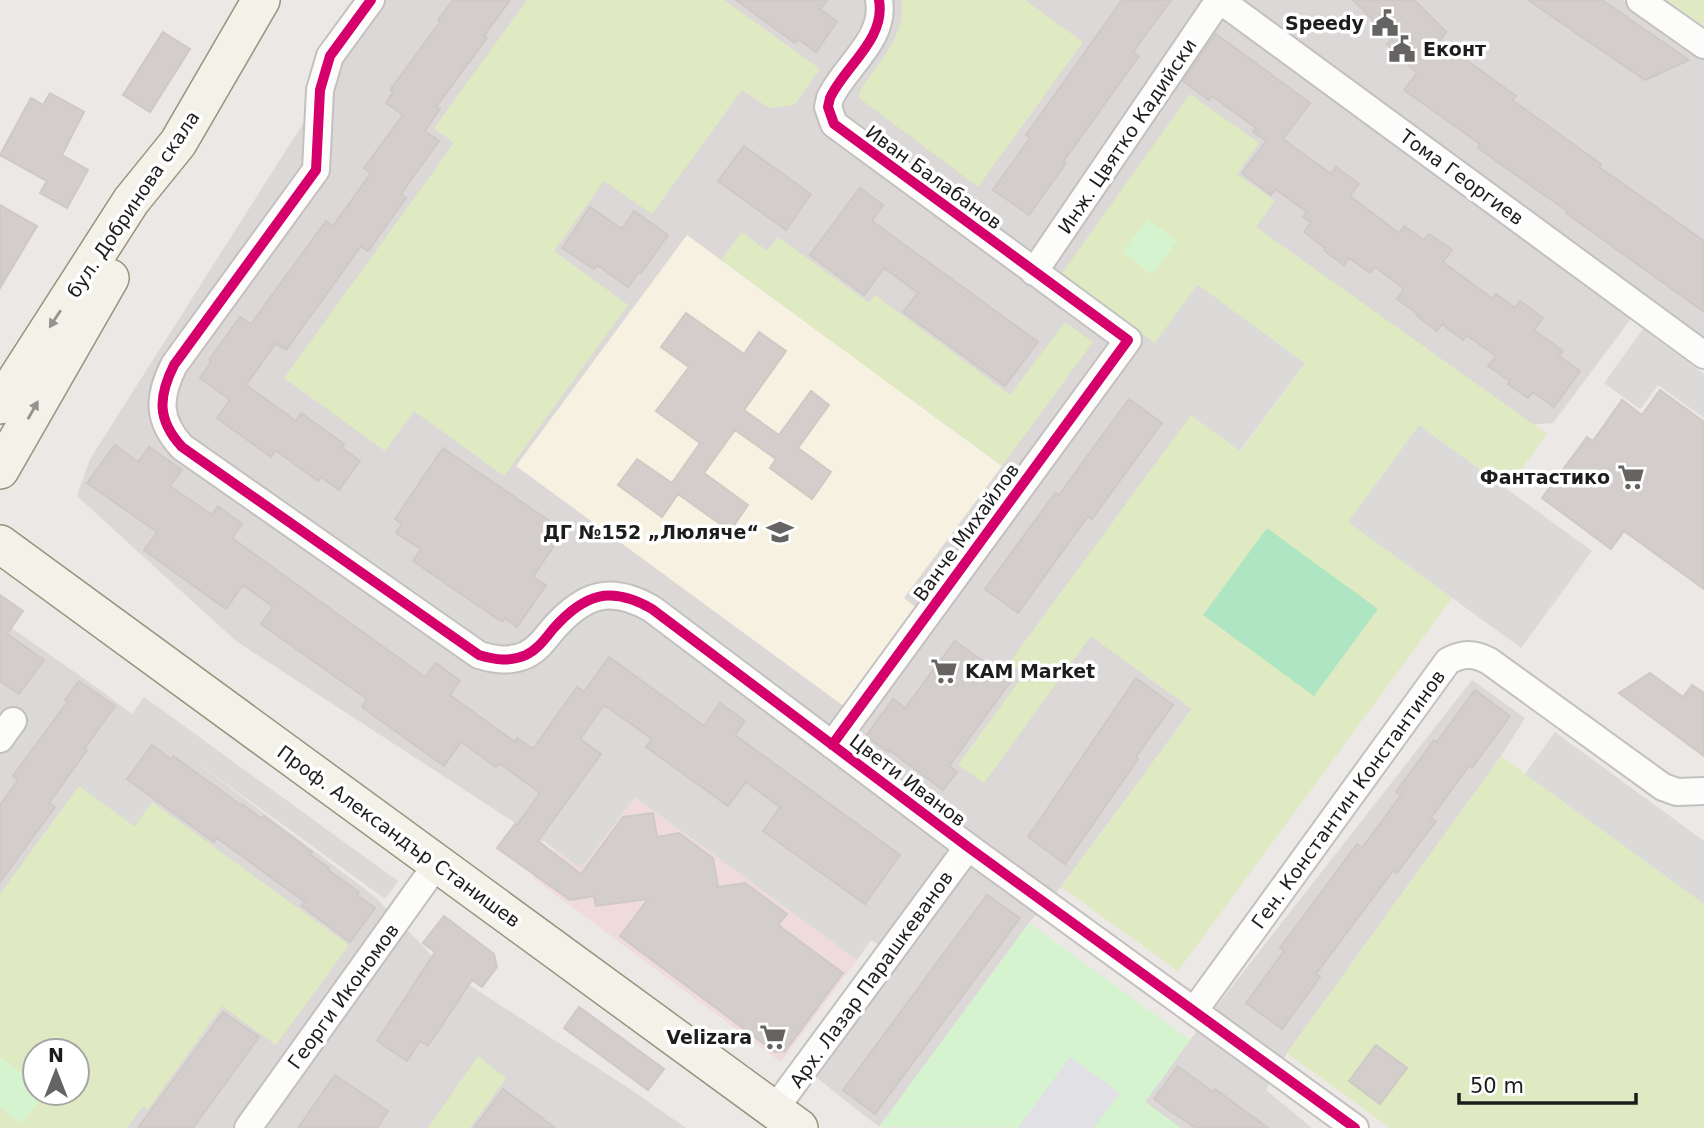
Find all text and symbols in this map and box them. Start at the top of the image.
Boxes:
public building icon: Speedy [1370,8,1400,38]
place label: Speedy [1285,12,1365,34]
street label: Инж. Цвятко Кадийски [1053,34,1201,238]
public building icon: Еконт [1387,34,1417,64]
place label: Еконт [1423,38,1486,60]
street label: бул. Добринова скала [62,107,204,301]
street label: Иван Балабанов [862,120,1006,234]
street label: Тома Георгиев [1395,124,1528,229]
one-way arrow [49,309,62,329]
one-way arrow [27,401,39,420]
street label: Ванче Михайлов [909,459,1023,605]
supermarket icon: Фантастико [1616,462,1646,492]
place label: Фантастико [1480,466,1610,488]
school or university icon: ДГ №152 „Люляче“ [765,517,795,547]
place label: ДГ №152 „Люляче“ [543,521,759,543]
supermarket icon: KAM Market [929,656,959,686]
place label: KAM Market [965,660,1095,682]
street label: Ген. Константин Константинов [1247,665,1449,933]
street label: Цвети Иванов [846,729,970,831]
street label: Проф. Александър Станишев [273,740,525,932]
street label: Арх. Лазар Парашкеванов [785,866,957,1092]
street label: Георги Икономов [283,919,403,1073]
supermarket icon: Velizara [758,1022,788,1052]
place label: Velizara [666,1026,752,1048]
north arrow [21,1037,91,1107]
text: N [48,1044,64,1066]
scale bar [1459,1062,1636,1106]
text: 50 m [1470,1074,1524,1098]

